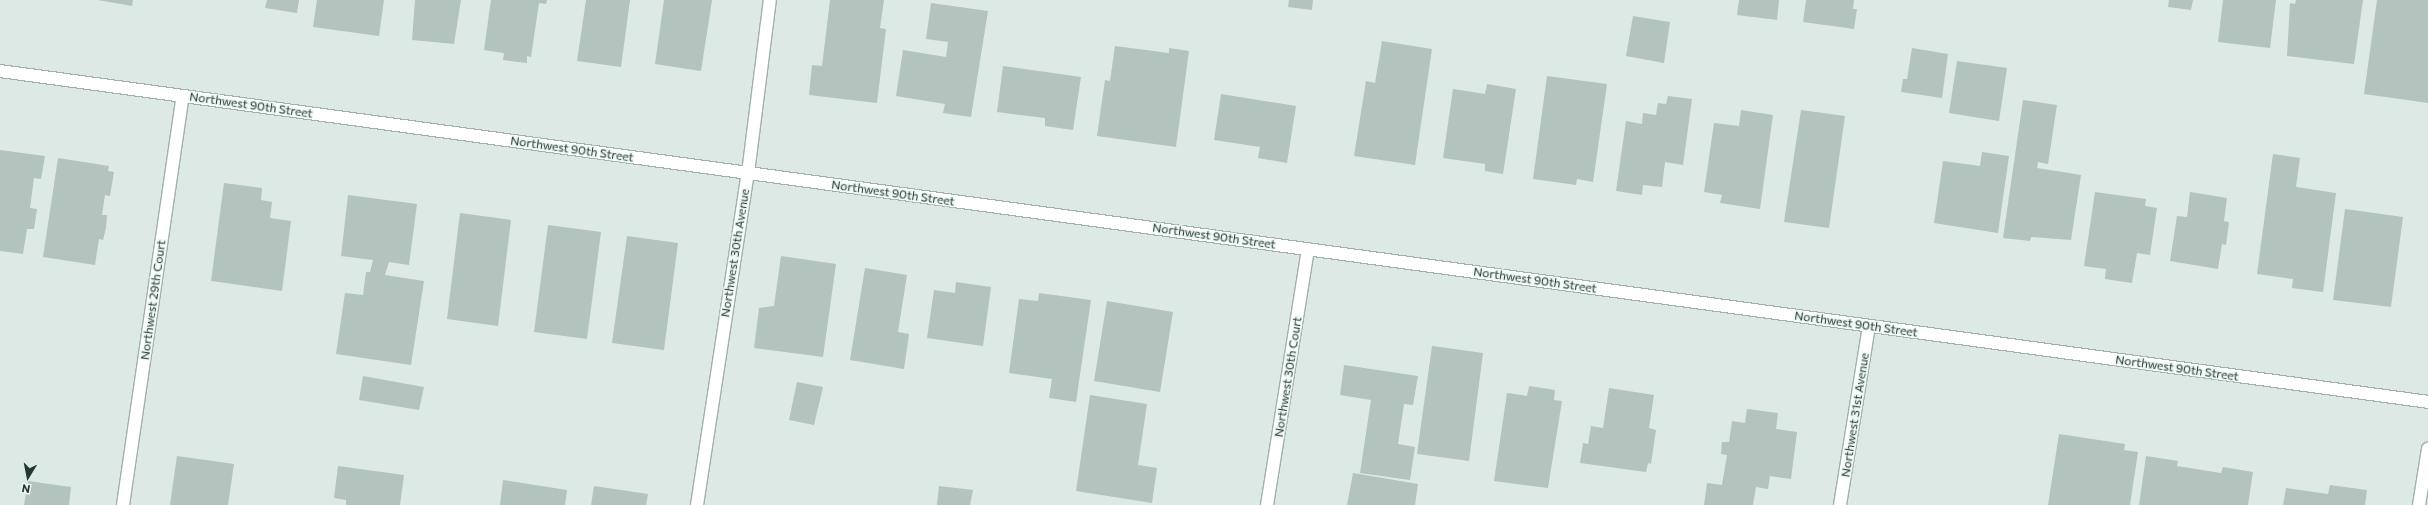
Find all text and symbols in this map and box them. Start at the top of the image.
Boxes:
street label: Northwest 90th Street [189,89,313,121]
street label: Northwest 90th Street [510,133,634,165]
street label: Northwest 90th Street [831,177,955,209]
street label: Northwest 30th Avenue [718,188,752,318]
street label: Northwest 90th Street [1152,220,1276,252]
street label: Northwest 29th Court [137,239,169,361]
street label: Northwest 90th Street [1473,264,1597,296]
street label: Northwest 90th Street [1794,308,1918,340]
street label: Northwest 30th Court [1271,316,1305,438]
street label: Northwest 31st Avenue [1838,352,1872,478]
street label: Northwest 90th Street [2115,352,2239,384]
north arrow [8,457,48,497]
text: N [21,482,31,496]

